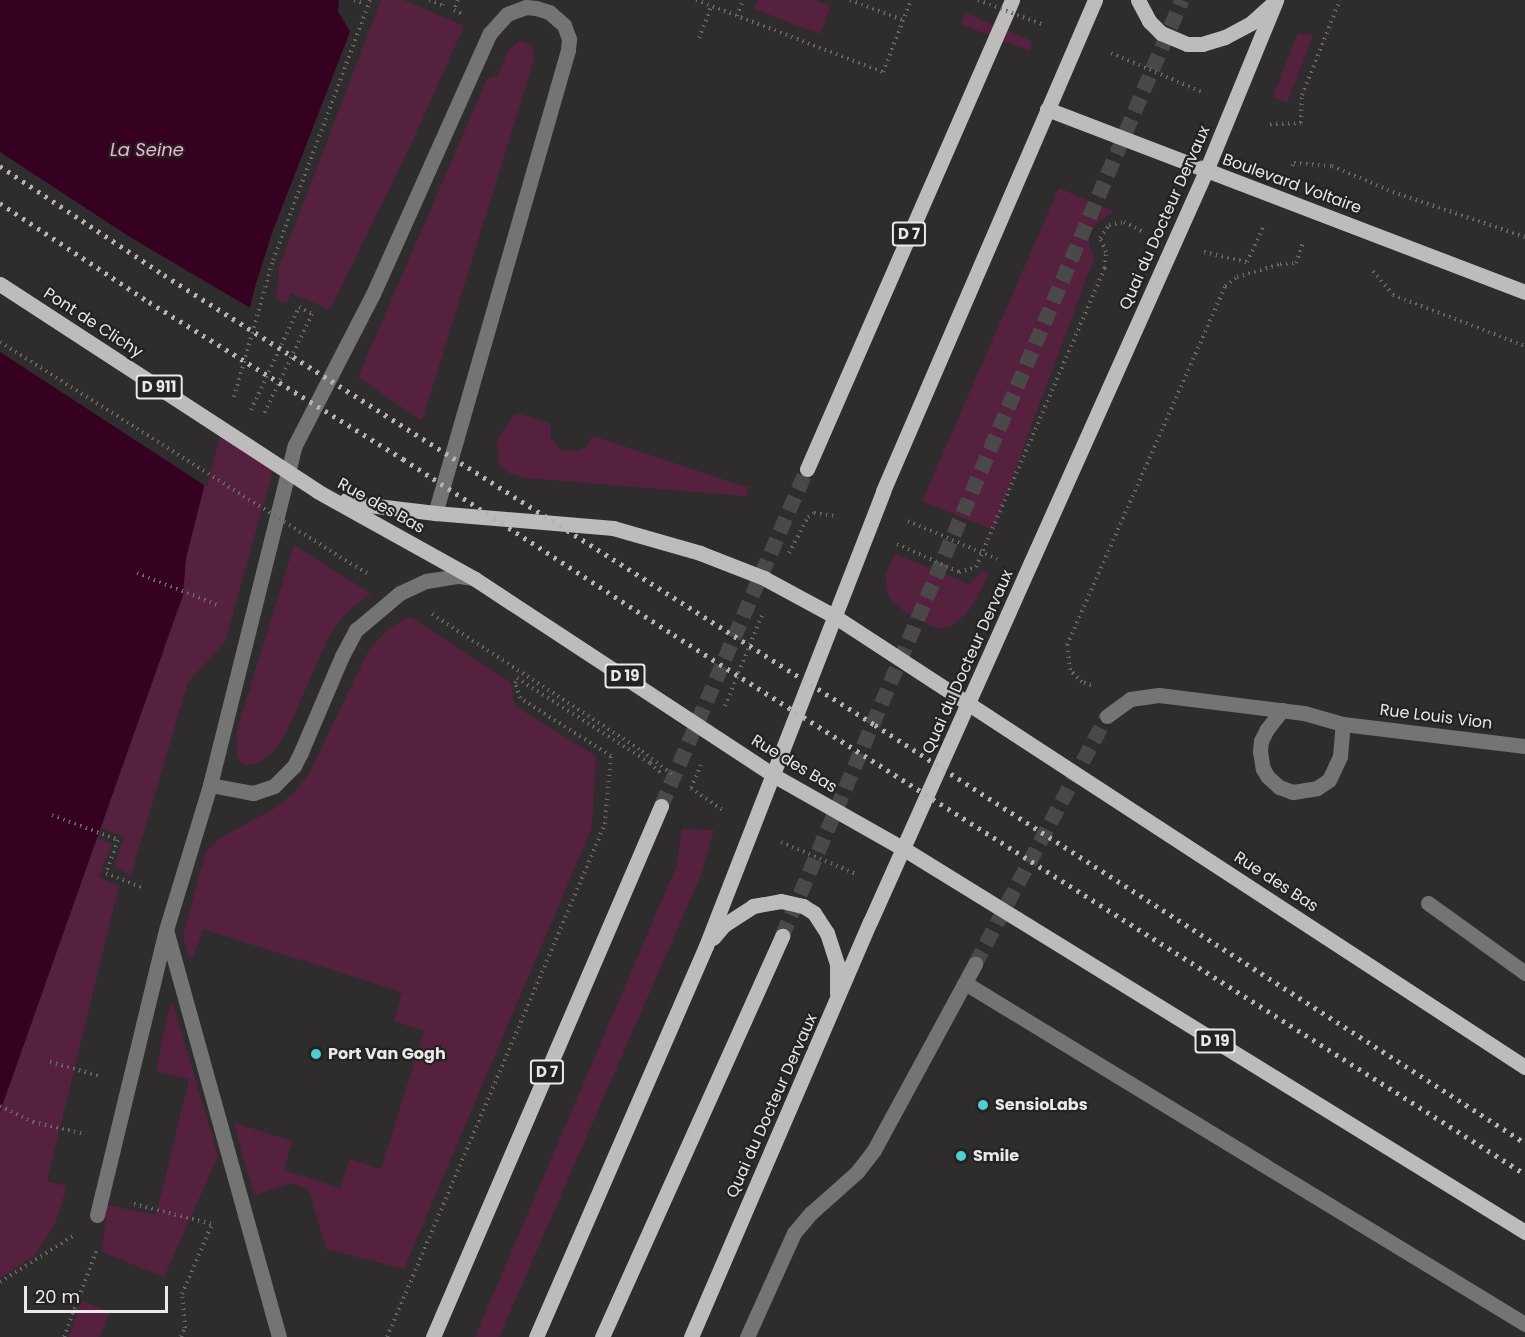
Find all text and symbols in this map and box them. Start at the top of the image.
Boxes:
street label: Quai du Docteur Dervaux [1116,123,1214,313]
water label: La Seine [110,139,184,161]
street label: Boulevard Voltaire [1220,150,1364,218]
road number: D 7 [891,222,927,246]
street label: Pont de Clichy [40,284,146,362]
road number: D 911 [135,375,183,399]
street label: Rue des Bas [334,474,428,538]
street label: Quai du Docteur Dervaux [919,567,1017,757]
road number: D 19 [604,664,646,688]
street label: Rue Louis Vion [1379,701,1493,733]
street label: Rue des Bas [748,731,840,797]
street label: Rue des Bas [1230,848,1322,916]
street label: Quai du Docteur Dervaux [723,1011,821,1201]
road number: D 19 [1194,1029,1236,1053]
place label: Port Van Gogh [328,1044,446,1064]
marker: Port Van Gogh [309,1047,323,1061]
road number: D 7 [529,1060,565,1084]
place label: SensioLabs [995,1095,1088,1115]
marker: SensioLabs [976,1098,990,1112]
place label: Smile [973,1146,1019,1166]
marker: Smile [954,1149,968,1163]
scale bar [27,1274,171,1312]
text: 20 m [35,1284,80,1309]

